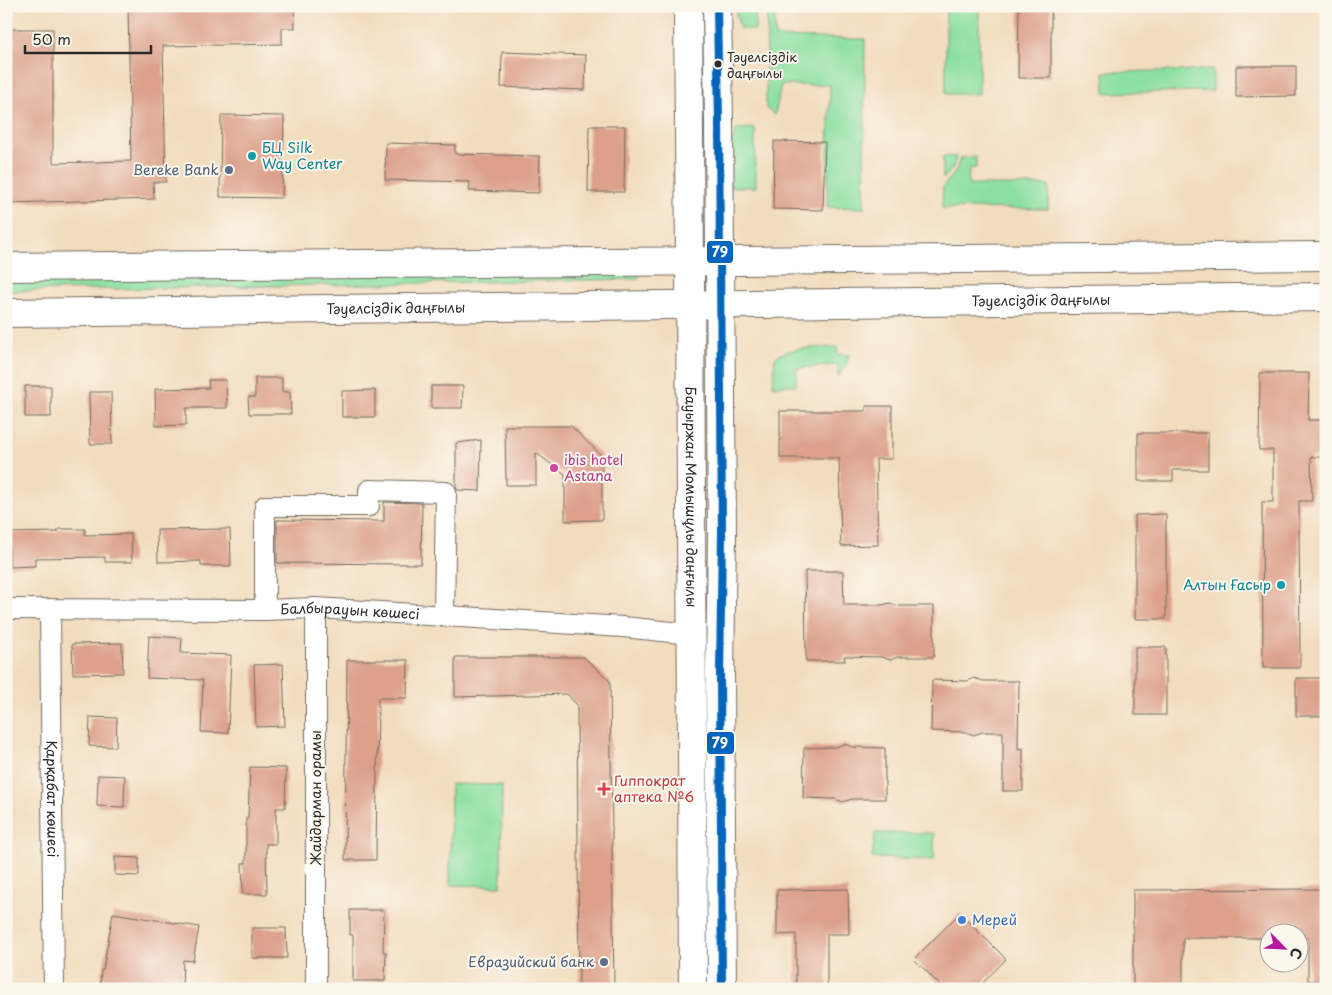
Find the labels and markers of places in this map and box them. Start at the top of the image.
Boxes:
place label: Тәуелсіздік даңғылы [727,47,797,82]
marker: Тәуелсіздік даңғылы [713,59,723,69]
place label: БЦ Silk Way Center [262,137,343,174]
marker: БЦ Silk Way Center [246,150,258,162]
place label: Bereke Bank [133,159,219,180]
marker: Bereke Bank [223,164,235,176]
place label: ibis hotel Astana [564,449,624,486]
marker: ibis hotel Astana [548,462,560,474]
place label: Алтын Ғасыр [1183,574,1271,595]
marker: Алтын Ғасыр [1275,579,1287,591]
place label: Гиппократ аптека №6 [614,770,694,807]
marker: Гиппократ аптека №6 [598,783,610,795]
place label: Мерей [972,909,1017,930]
marker: Мерей [956,914,968,926]
place label: Евразийский банк [468,951,595,972]
marker: Евразийский банк [598,956,610,968]

